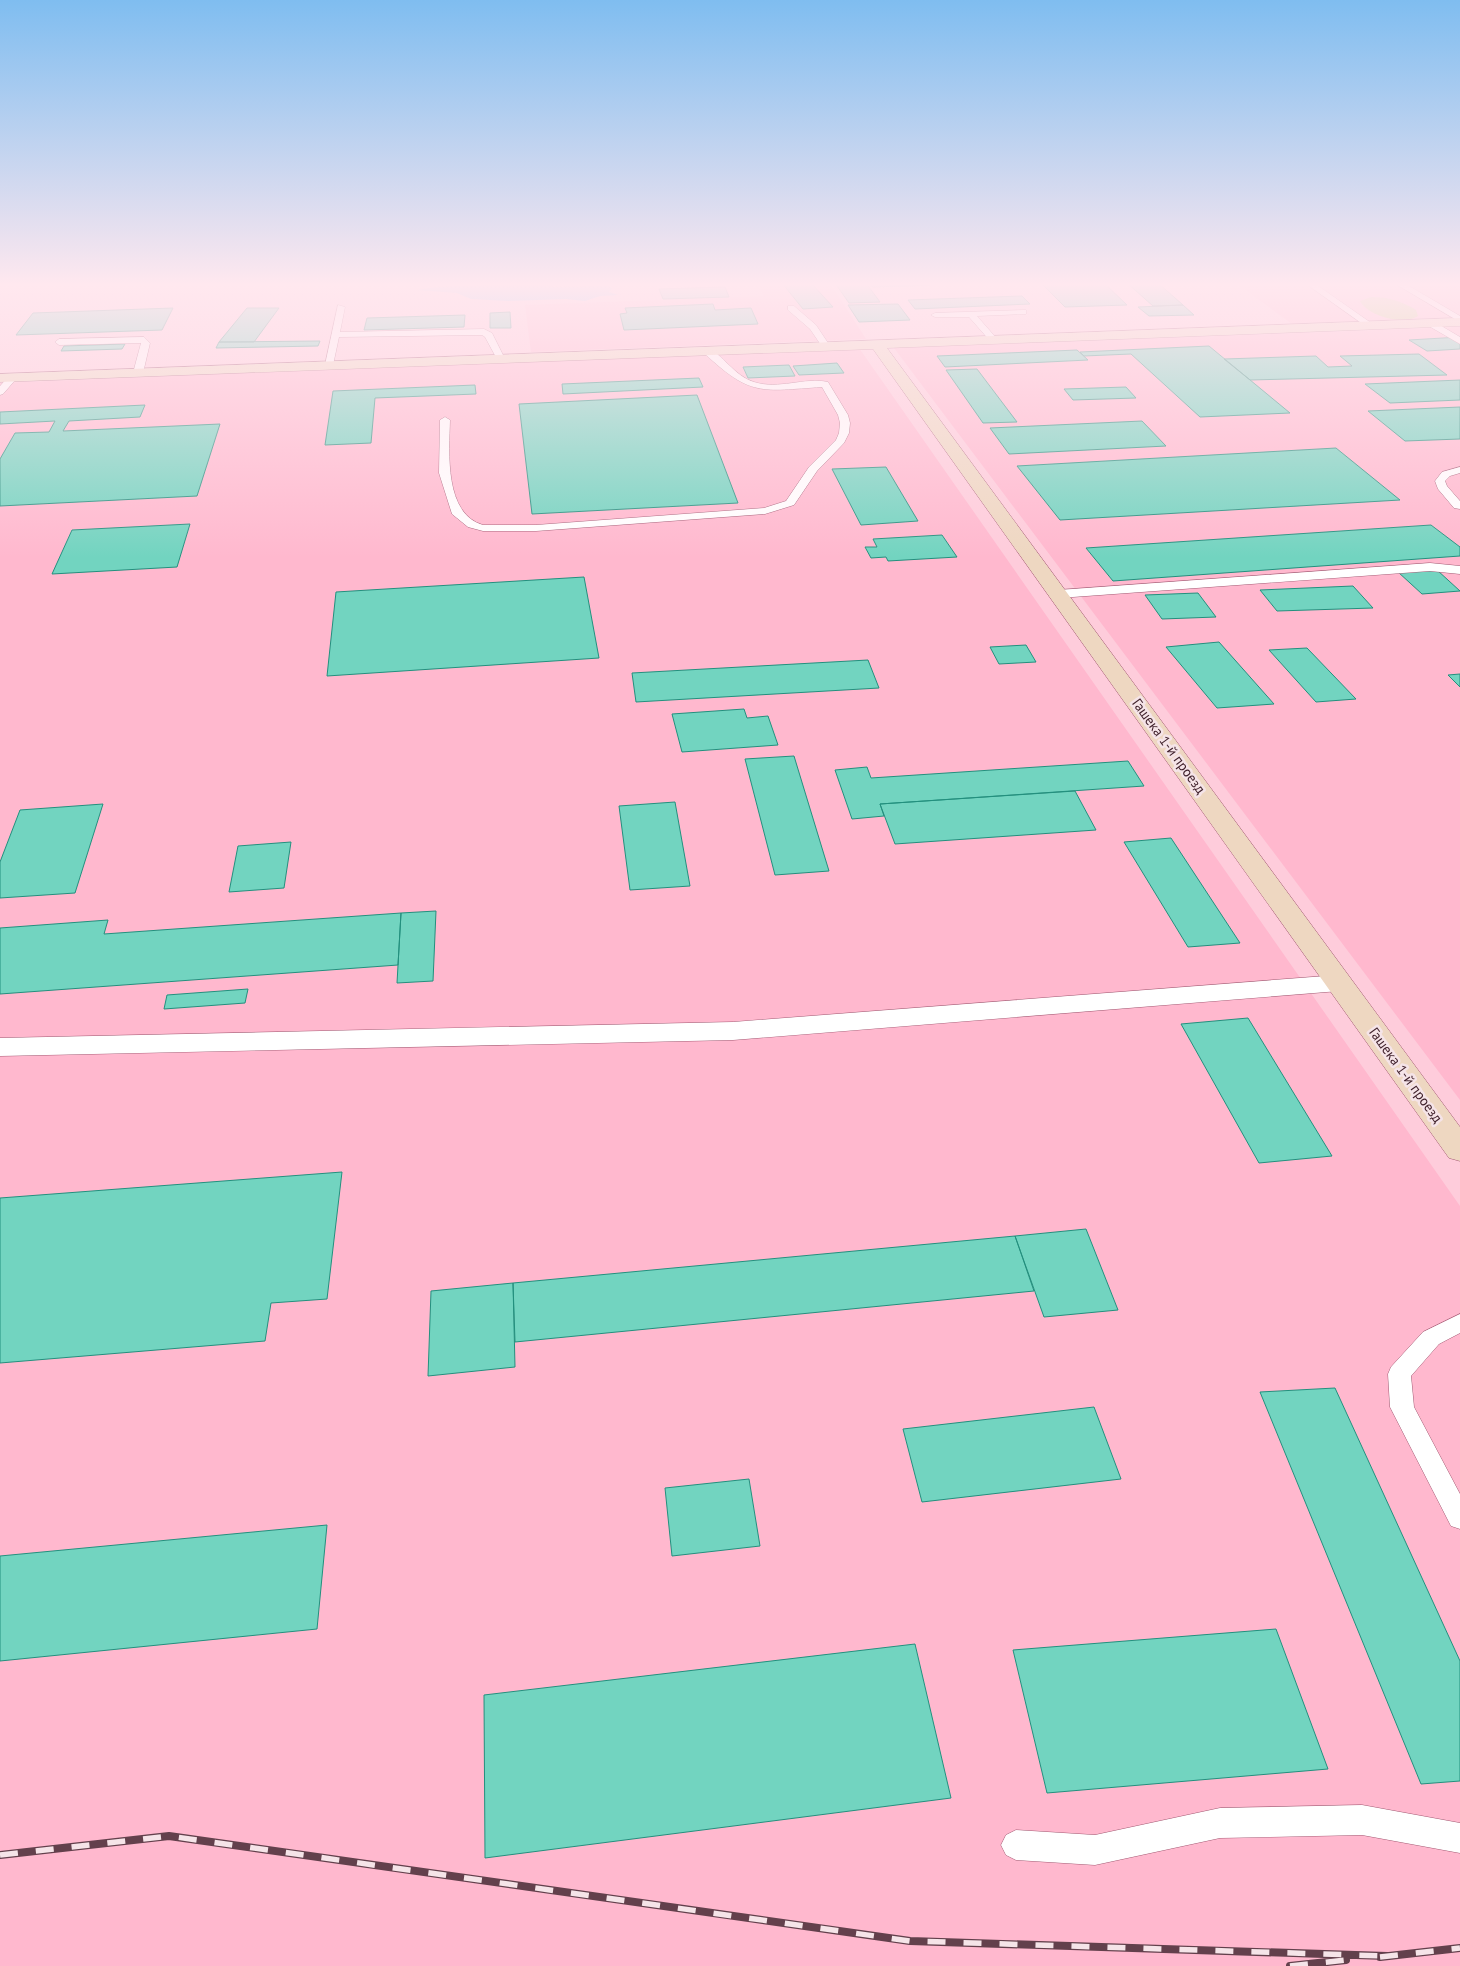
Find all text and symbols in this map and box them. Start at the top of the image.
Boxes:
street label: Гашека 1-й проезд [1128,695,1210,798]
street label: Гашека 1-й проезд [1365,1024,1447,1127]

